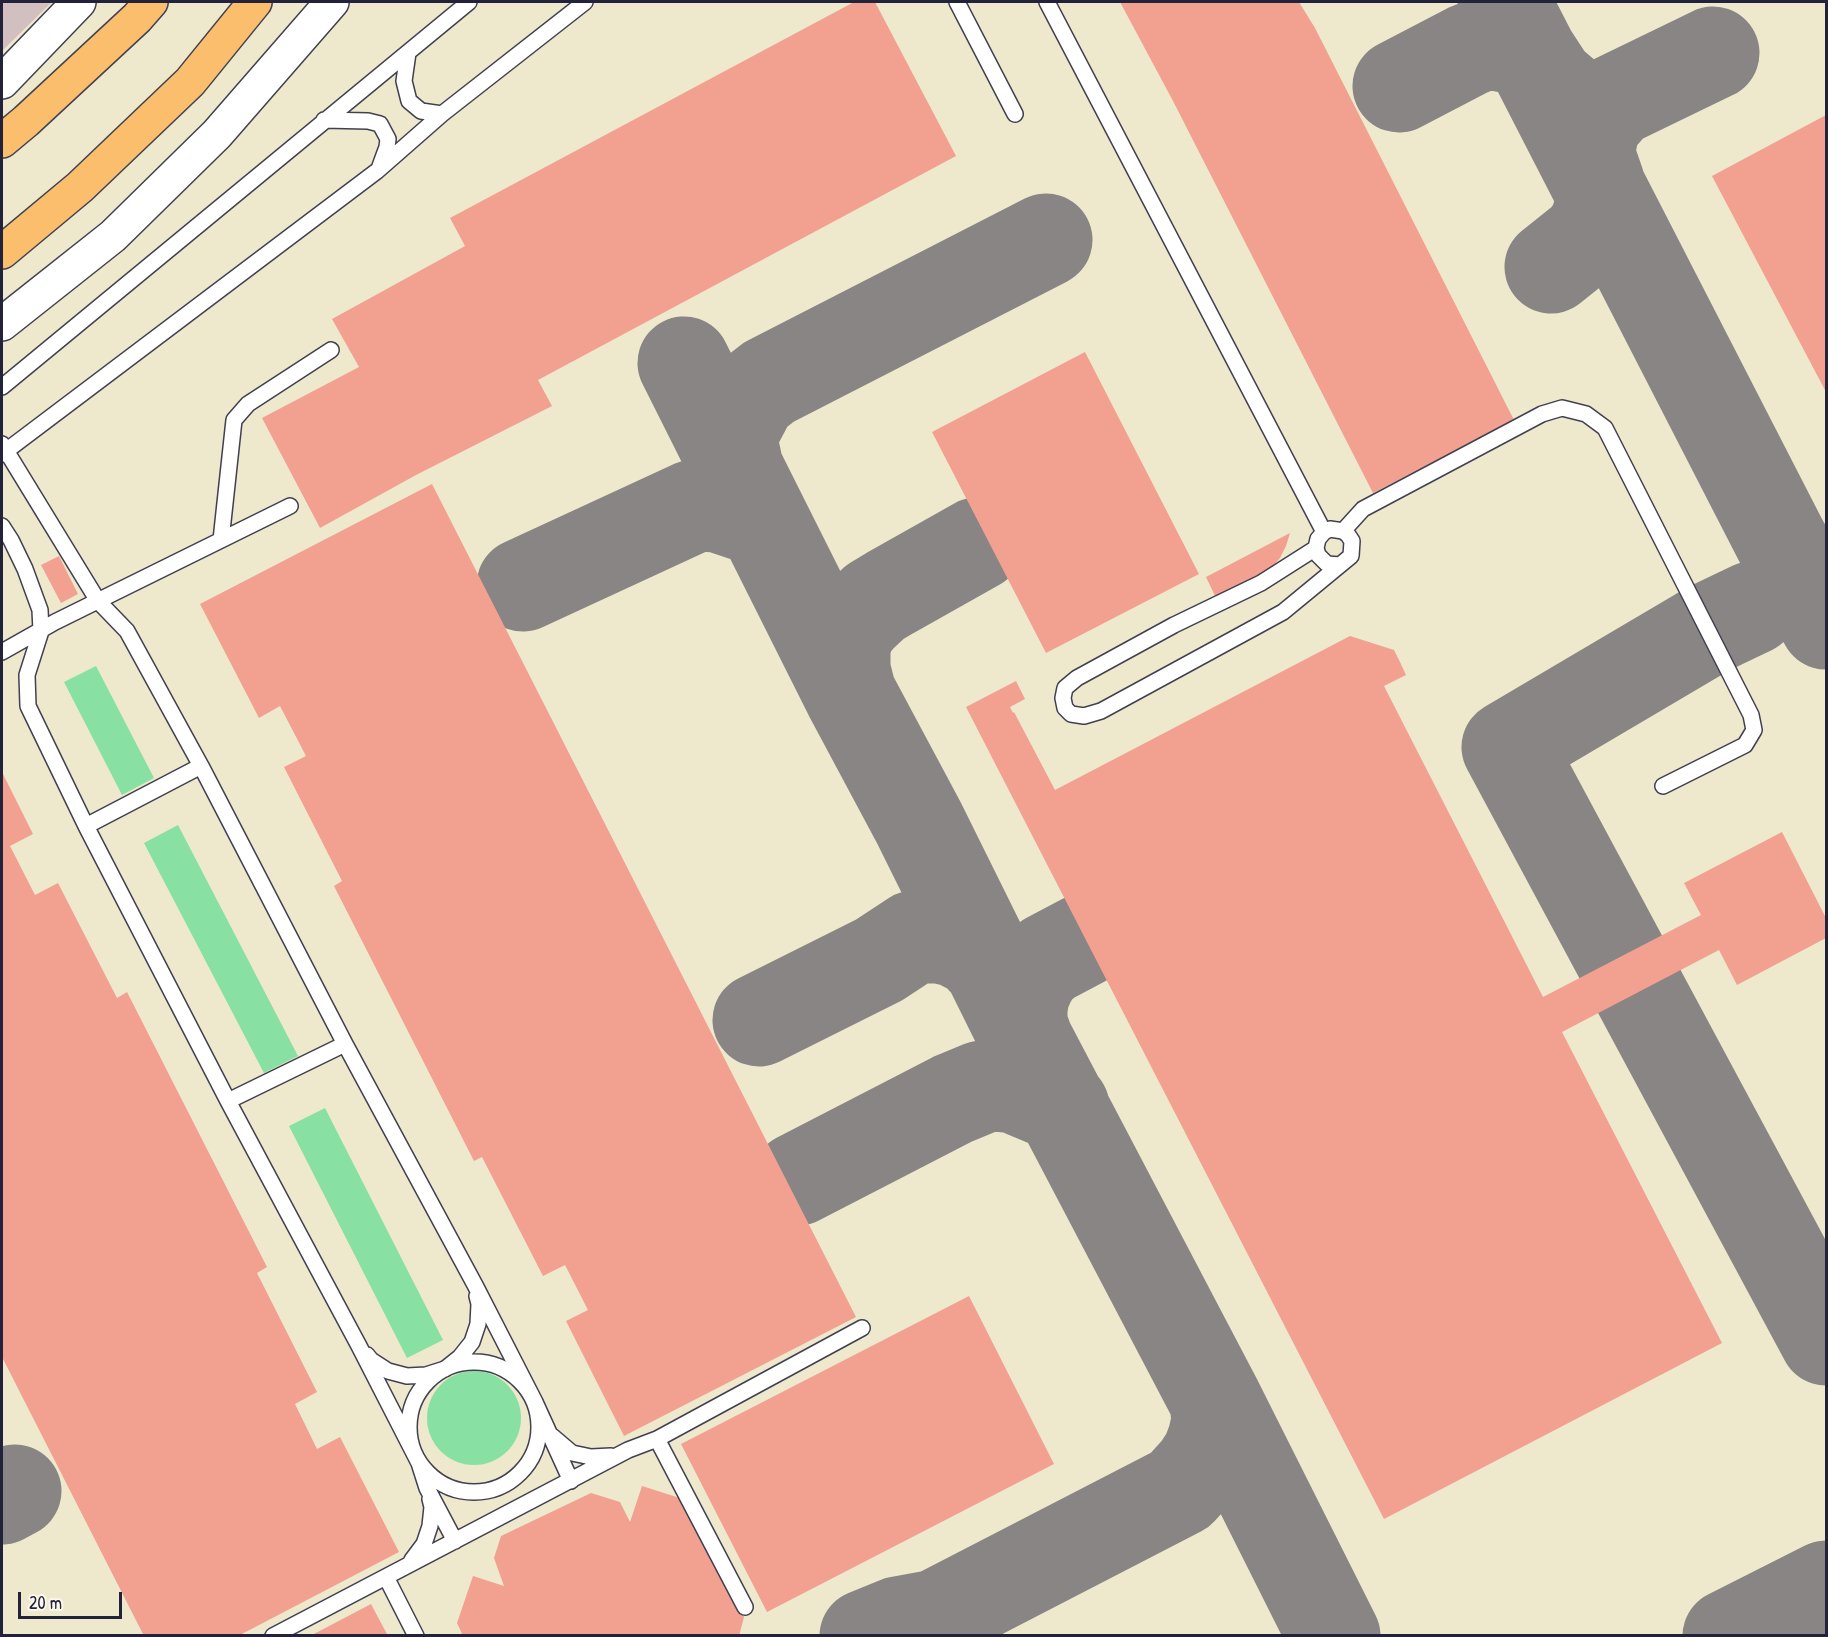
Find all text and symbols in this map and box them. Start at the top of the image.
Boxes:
scale bar [21,1580,124,1618]
text: 20 m [29,1590,62,1615]

